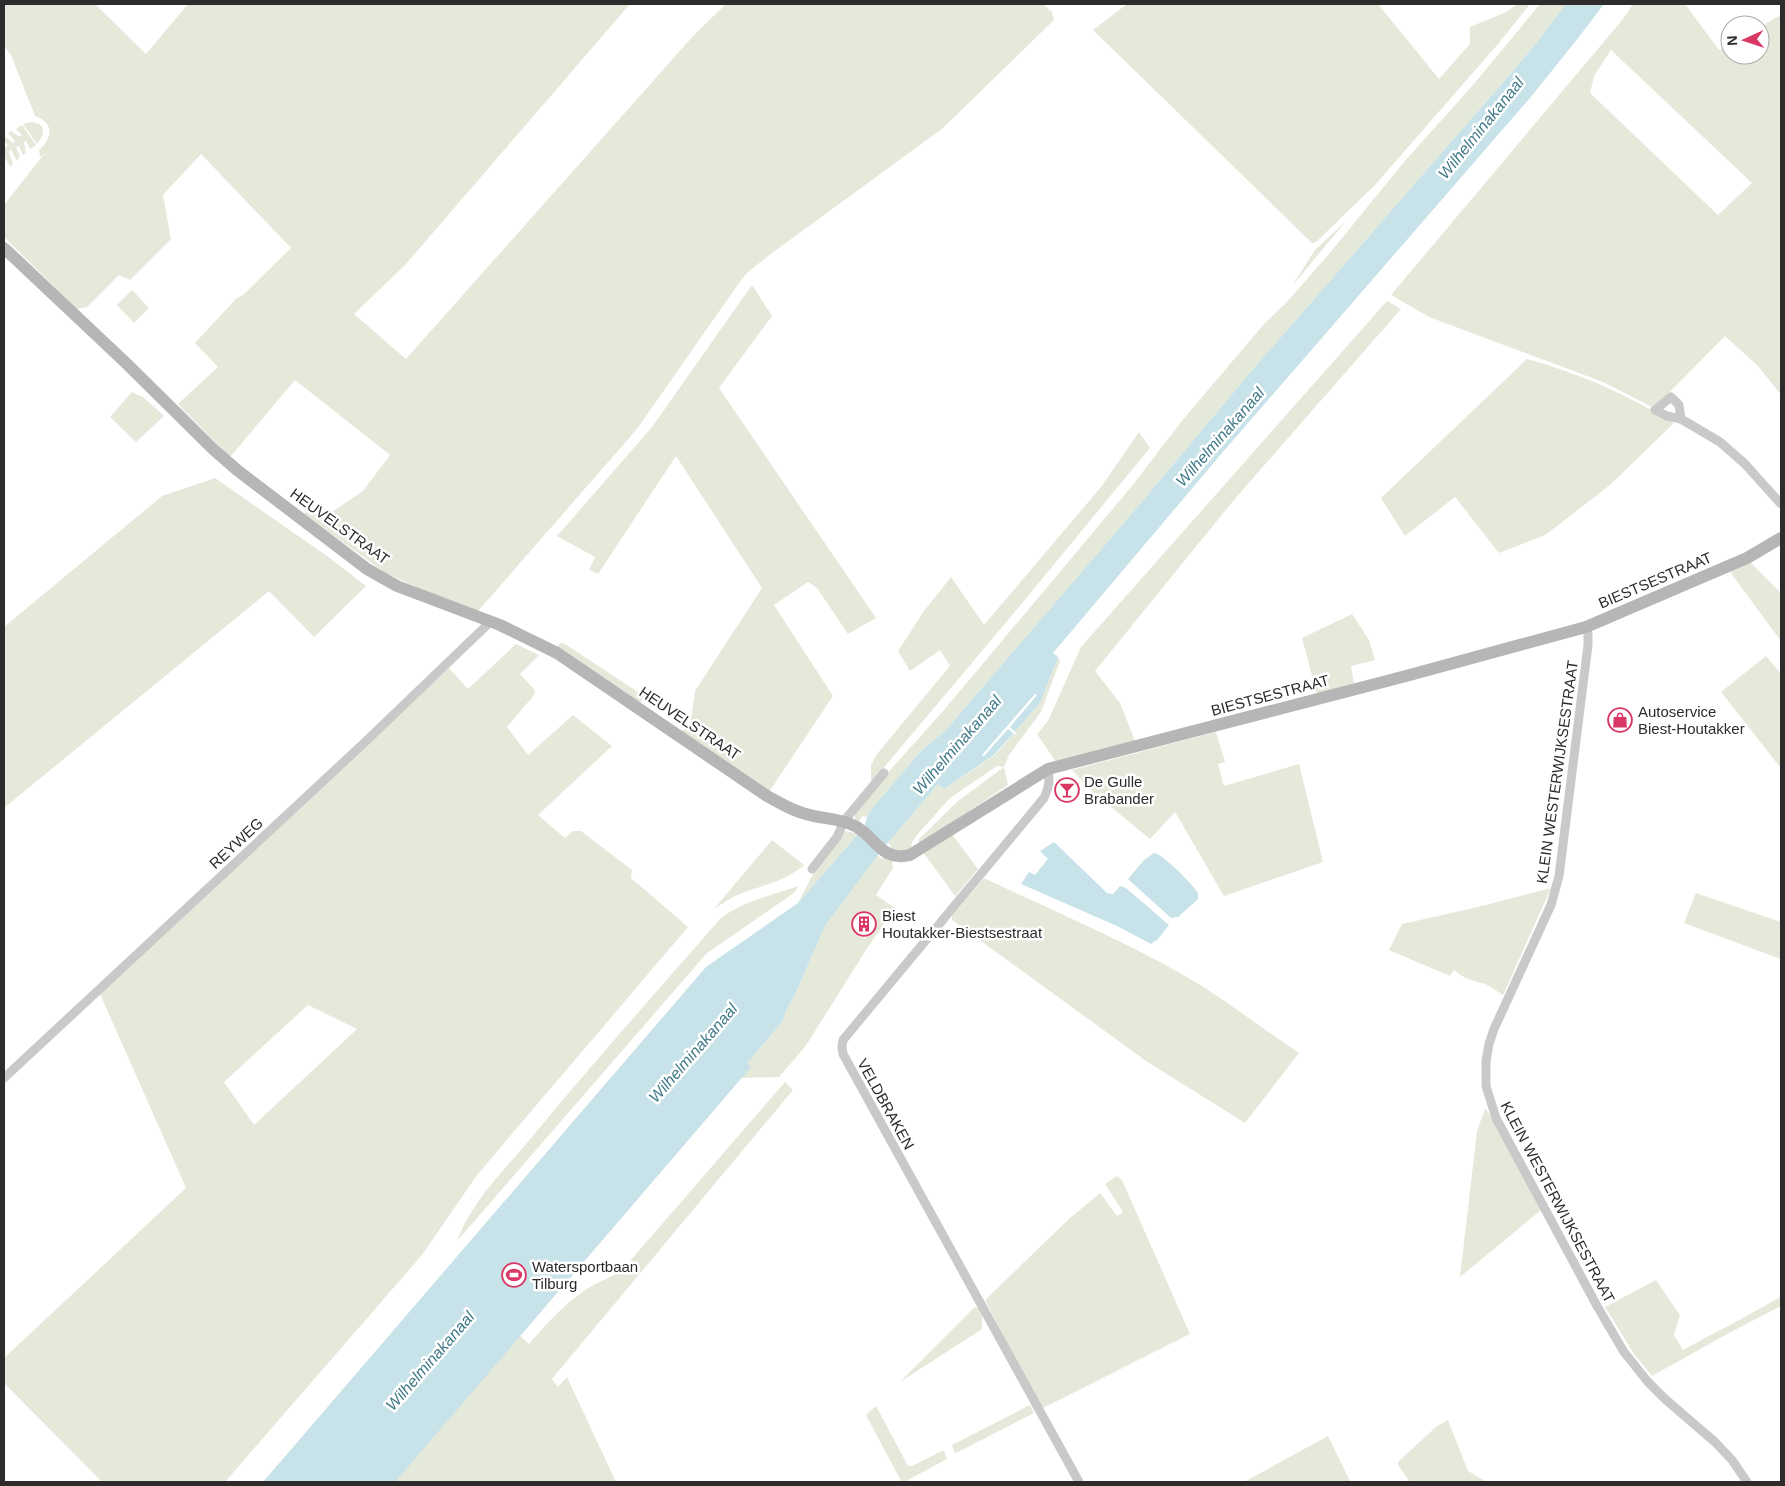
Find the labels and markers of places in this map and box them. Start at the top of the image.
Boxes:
place label: Autoservice Biest-Houtakker [1638,703,1745,737]
shop icon: Autoservice Biest-Houtakker [1607,707,1633,733]
place label: De Gulle Brabander [1084,773,1154,807]
bar icon: De Gulle Brabander [1054,777,1080,803]
place label: Biest Houtakker-Biestsestraat [882,907,1043,941]
building icon: Biest Houtakker-Biestsestraat [851,911,877,937]
place label: Watersportbaan Tilburg [532,1258,638,1292]
sports icon: Watersportbaan Tilburg [501,1262,527,1288]

